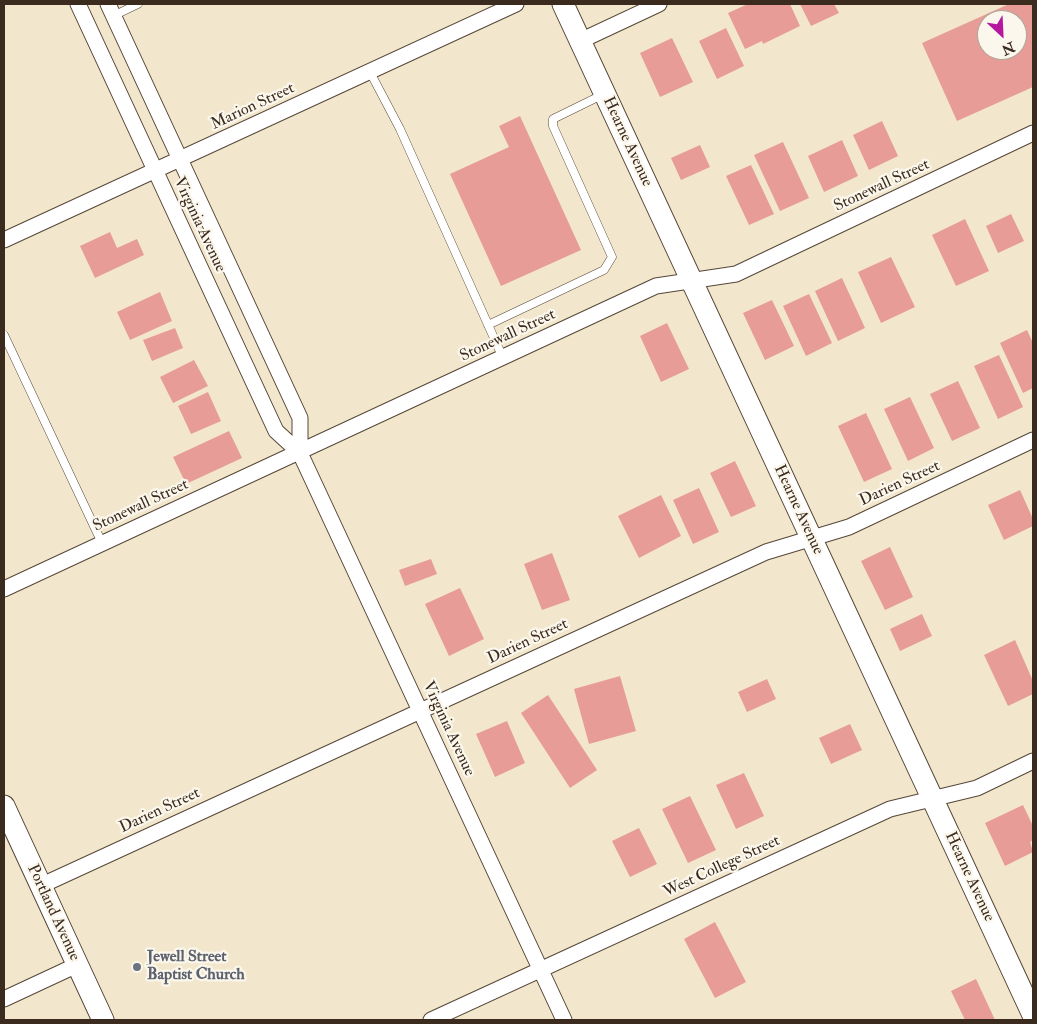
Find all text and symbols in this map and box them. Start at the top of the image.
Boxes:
north arrow [977,10,1027,60]
text: N [999,38,1017,58]
street label: Marion Street [208,79,298,135]
street label: Hearne Avenue [598,94,656,190]
street label: Stonewall Street [831,155,933,217]
street label: Virginia Avenue [169,175,229,275]
street label: Stonewall Street [457,305,559,367]
street label: Darien Street [857,457,943,511]
street label: Hearne Avenue [769,462,827,558]
street label: Stonewall Street [90,475,192,537]
street label: Darien Street [485,615,571,669]
street label: Virginia Avenue [418,679,478,779]
street label: Darien Street [117,784,203,838]
street label: Hearne Avenue [940,829,998,925]
street label: West College Street [661,832,783,902]
street label: Portland Avenue [22,862,84,964]
place label: Jewell Street Baptist Church [147,948,245,986]
marker: Jewell Street Baptist Church [131,961,143,973]

